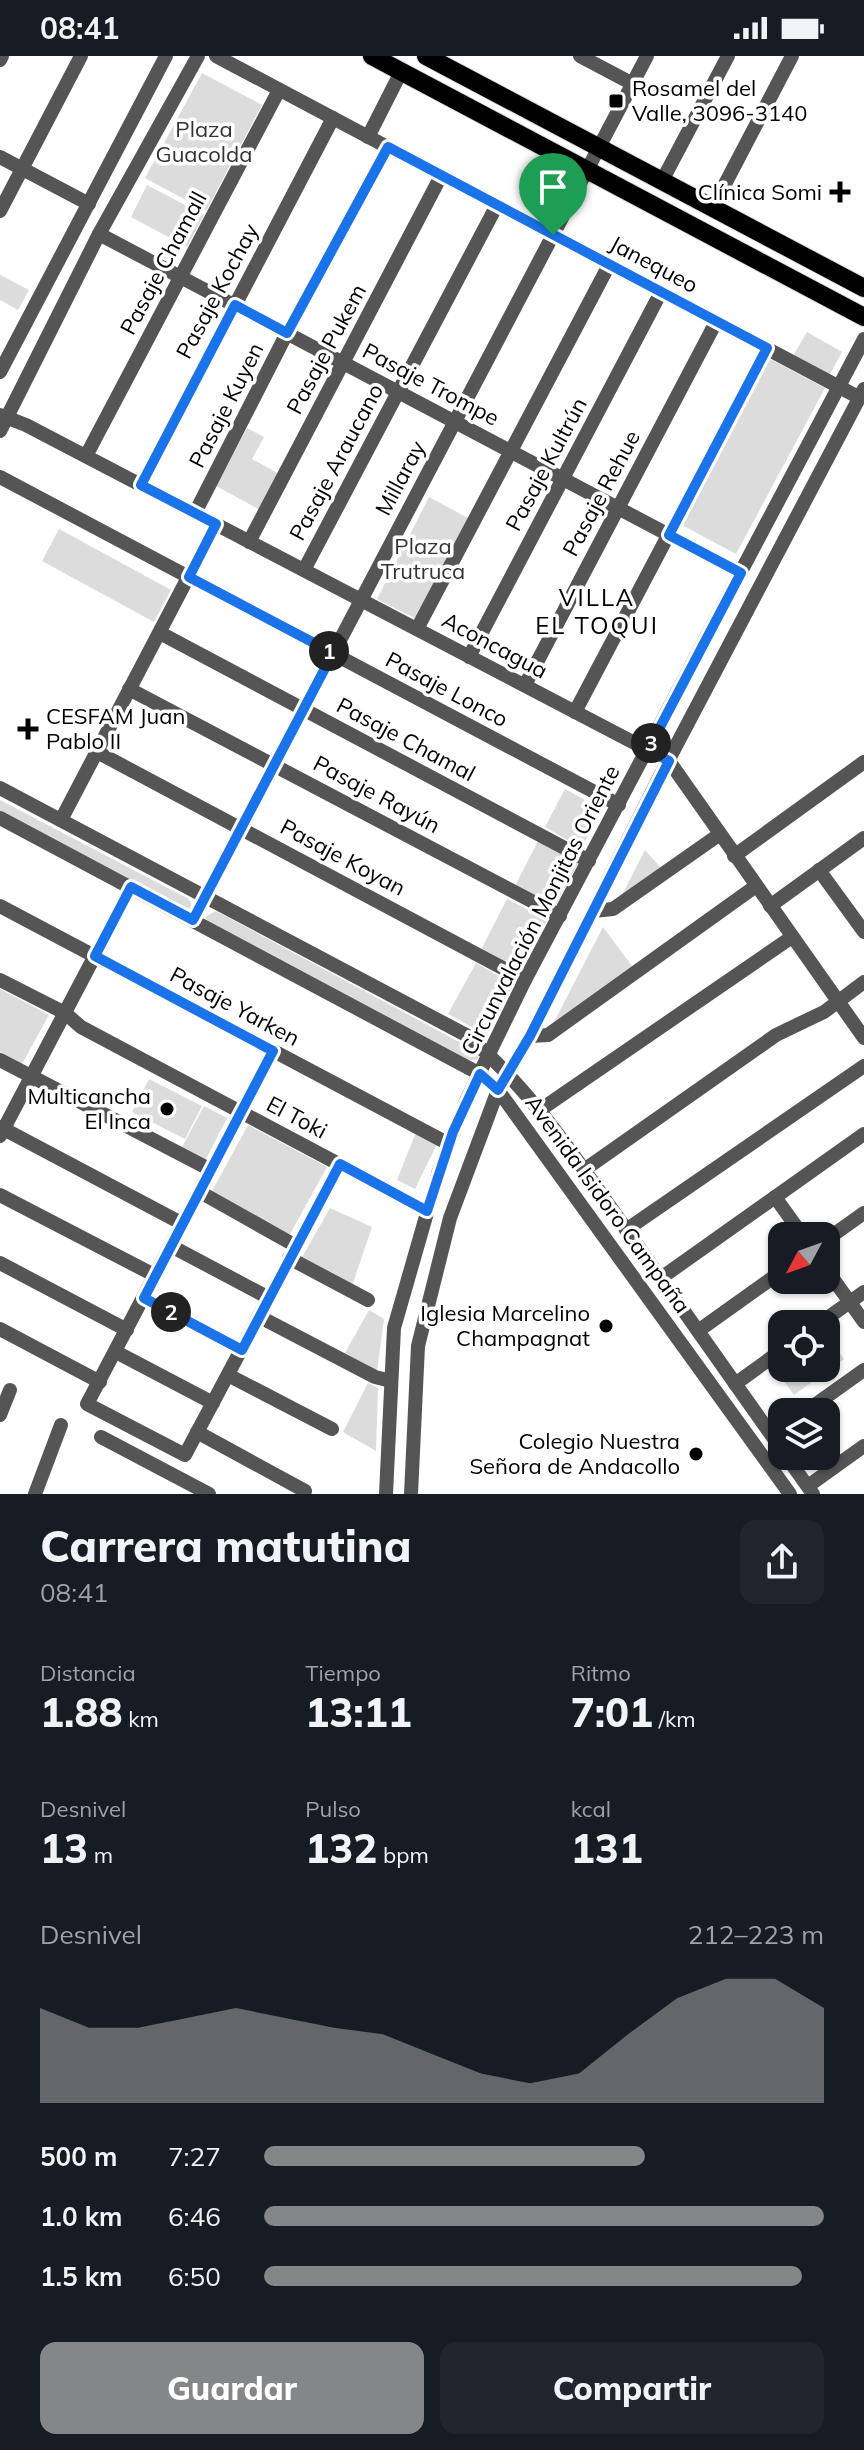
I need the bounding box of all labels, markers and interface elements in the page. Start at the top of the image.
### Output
text: 08:41 [40,9,119,47]
place label: Rosamel del Valle, 3096-3140 [632,74,808,127]
marker: Rosamel del Valle, 3096-3140 [607,92,625,110]
park label: Plaza Guacolda [156,115,252,168]
pin [519,153,587,235]
icon: arrive [531,165,575,209]
place label: Clínica Somi [698,178,822,206]
marker: Clínica Somi [829,181,851,203]
street label: Pasaje Chamall [114,187,212,339]
street label: Pasaje Kochay [170,218,264,363]
street label: Janequeo [605,229,703,299]
street label: Pasaje Pukem [280,279,372,419]
street label: Pasaje Trompe [358,336,504,432]
street label: Pasaje Kuyen [182,338,270,472]
street label: Pasaje Araucano [283,379,389,545]
street label: Pasaje Kultrún [499,393,593,535]
street label: Pasaje Rehue [556,425,646,561]
street label: Millaray [369,436,431,520]
park label: Plaza Trutruca [381,532,465,585]
district label: VILLA EL TOQUI [535,582,659,640]
street label: Aconcagua [437,606,553,684]
pin: 1 [309,631,349,671]
text: 1 [322,637,336,665]
street label: Pasaje Lonco [381,645,513,733]
street label: Pasaje Chamal [332,691,480,787]
place label: CESFAM Juan Pablo II [46,702,185,755]
marker: CESFAM Juan Pablo II [17,718,39,740]
pin: 3 [631,723,671,763]
text: 3 [644,729,658,757]
street label: Pasaje Rayún [309,749,445,839]
street label: Circunvalación Monjitas Oriente [454,760,626,1060]
street label: Pasaje Koyan [276,812,410,902]
street label: Pasaje Yarken [165,960,305,1052]
place label: Multicancha El Inca [27,1082,151,1135]
street label: El Toki [262,1089,332,1145]
street label: Avenida Isidoro Campaña [519,1089,697,1319]
marker: Multicancha El Inca [158,1100,176,1118]
north arrow [768,1222,840,1294]
map controls [768,1222,840,1470]
pin: 2 [151,1292,191,1332]
text: 2 [164,1298,178,1326]
place label: Iglesia Marcelino Champagnat [420,1299,590,1352]
button: locate [768,1310,840,1382]
marker: Iglesia Marcelino Champagnat [597,1317,615,1335]
button: layers [768,1398,840,1470]
place label: Colegio Nuestra Señora de Andacollo [469,1427,680,1480]
marker: Colegio Nuestra Señora de Andacollo [687,1445,705,1463]
text: Carrera matutina [40,1518,411,1573]
button: share [740,1520,824,1604]
text: 08:41 [40,1576,108,1609]
text: Distancia [40,1659,136,1687]
text: Tiempo [305,1659,381,1687]
text: Ritmo [571,1659,631,1687]
text: 1.88 [40,1687,122,1737]
text: 13:11 [305,1687,412,1737]
text: 7:01 [571,1687,653,1737]
text: km [122,1705,159,1733]
text: /km [653,1705,696,1733]
text: Desnivel [40,1795,126,1823]
text: Pulso [305,1795,361,1823]
text: kcal [571,1795,611,1823]
text: 13 [40,1823,88,1873]
text: 132 [305,1823,377,1873]
text: 131 [571,1823,643,1873]
text: m [88,1841,113,1869]
text: bpm [377,1841,429,1869]
text: Desnivel [40,1918,142,1951]
text: 212–223 m [688,1918,824,1951]
text: 500 m [40,2140,117,2173]
text: 7:27 [168,2140,221,2173]
text: 1.0 km [40,2200,123,2233]
text: 6:46 [168,2200,221,2233]
text: 1.5 km [40,2260,123,2293]
text: 6:50 [168,2260,221,2293]
button: Guardar [40,2342,424,2434]
button: Compartir [440,2342,824,2434]

